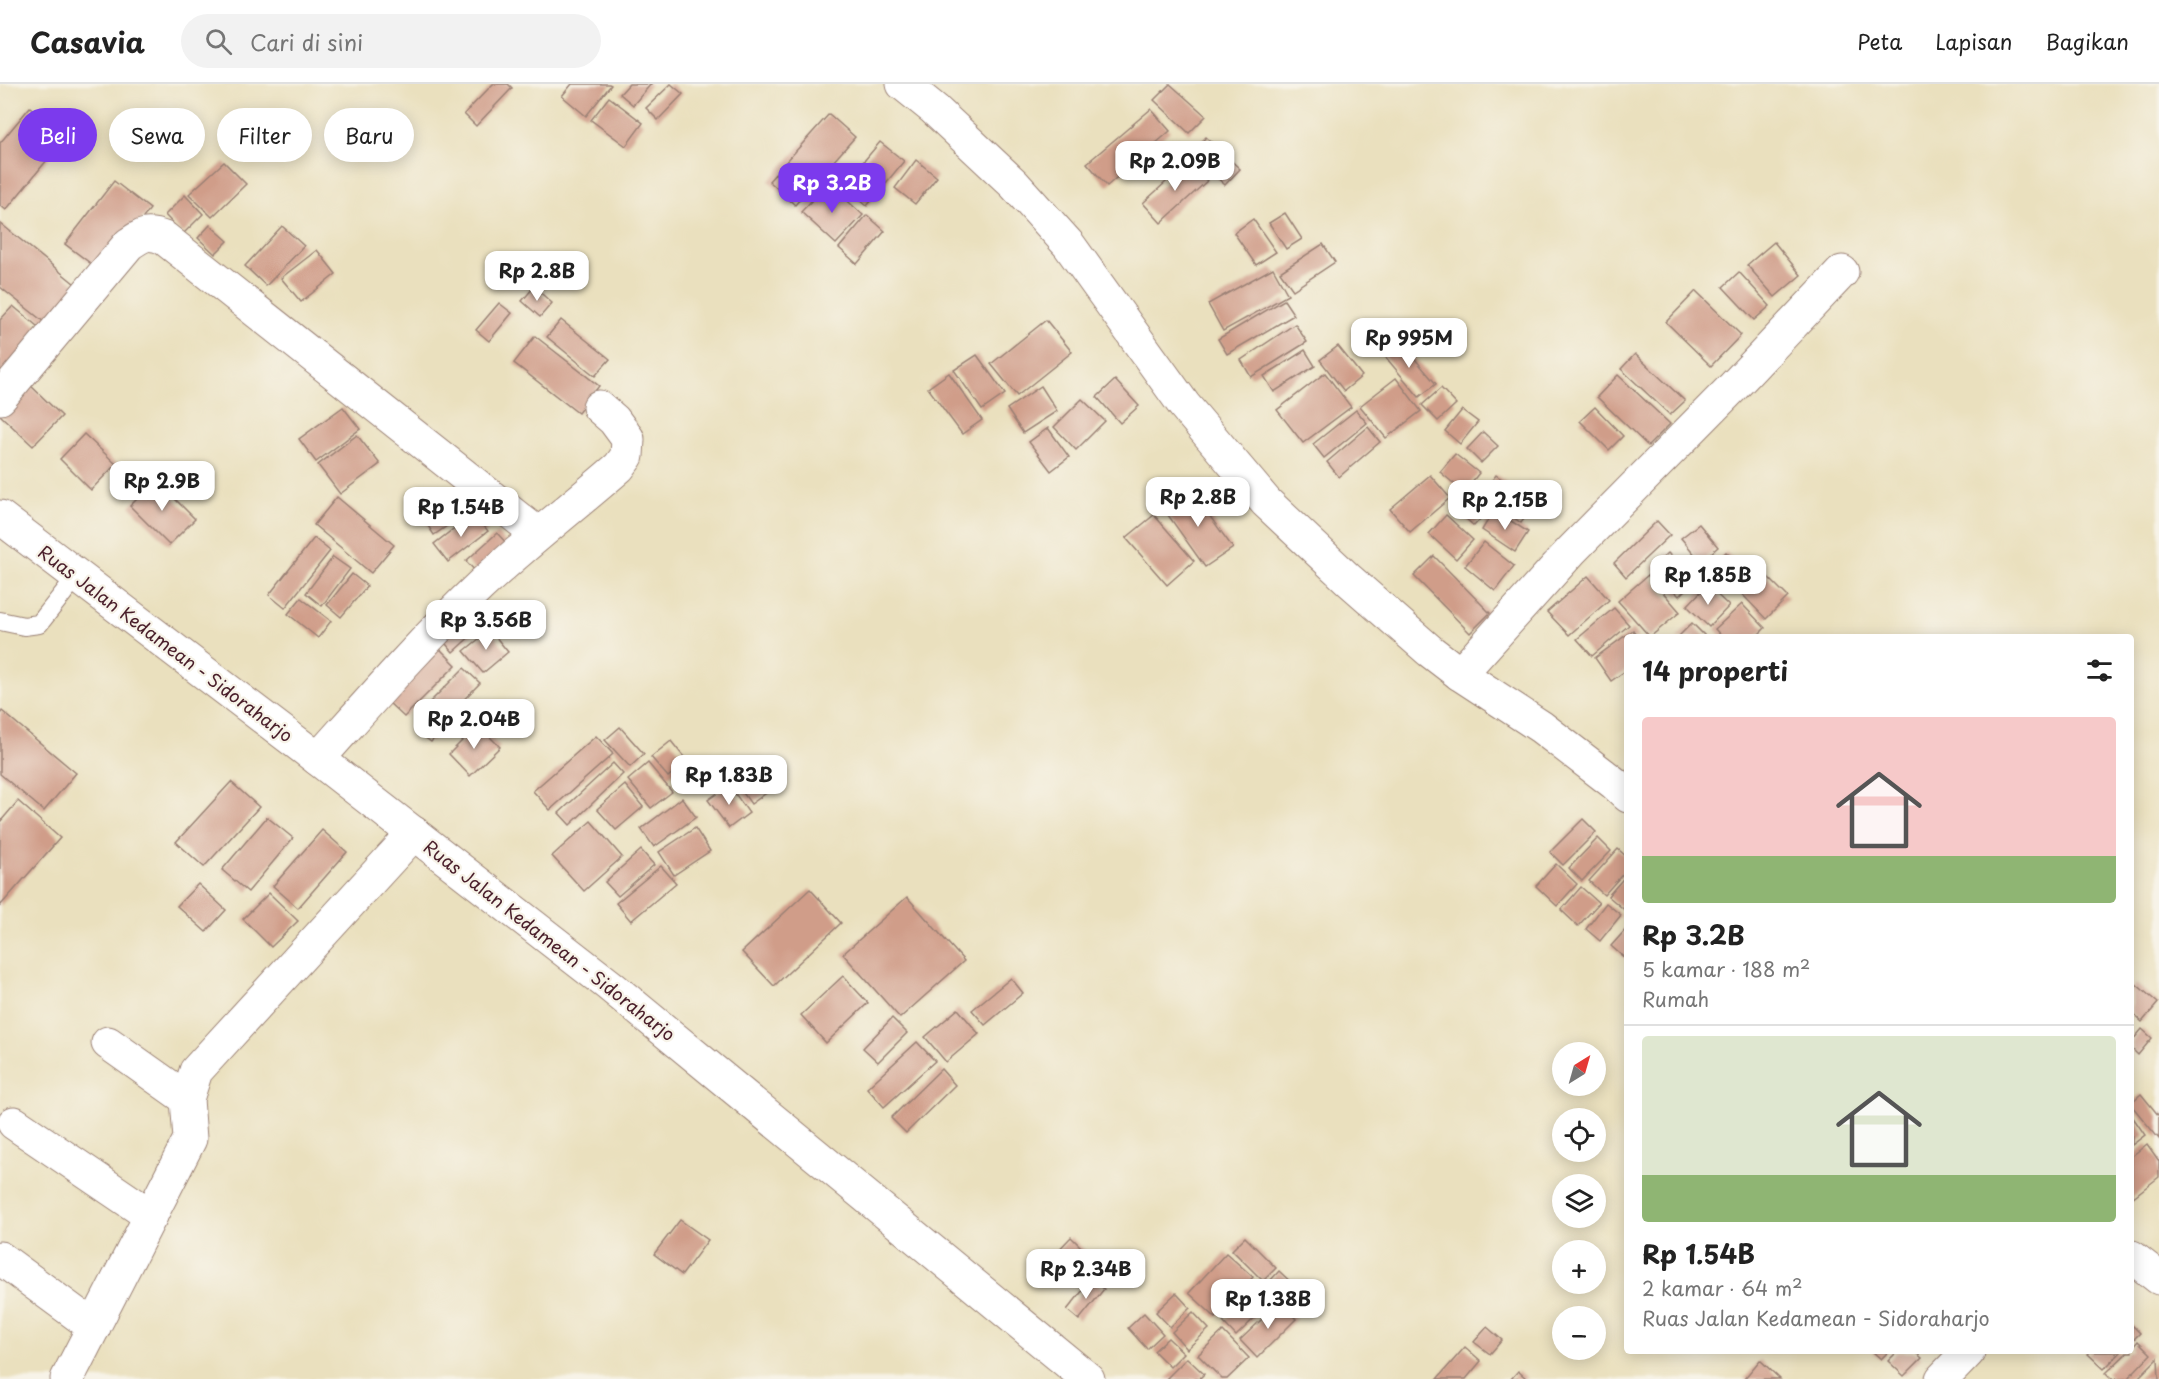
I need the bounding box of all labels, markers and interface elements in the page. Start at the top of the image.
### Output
search box [181,14,601,68]
text: Casavia [30,20,145,63]
icon: search [202,25,235,58]
text: Cari di sini [250,25,363,58]
text: Peta [1857,25,1902,57]
text: Lapisan [1935,25,2013,57]
text: Bagikan [2046,25,2129,57]
chip: Beli [18,108,97,162]
chip: Sewa [109,108,205,162]
chip: Filter [217,108,312,162]
chip: Baru [324,108,414,162]
pin: Rp 2.09B [1113,141,1237,192]
text: Rp 2.09B [1129,145,1221,175]
pin: Rp 3.2B [777,163,887,214]
text: Rp 3.2B [792,167,872,197]
pin: Rp 2.8B [482,251,592,302]
text: Rp 2.8B [499,255,575,285]
pin: Rp 995M [1354,318,1464,369]
text: Rp 995M [1365,322,1453,352]
pin: Rp 2.9B [107,461,217,512]
text: Rp 2.9B [124,465,200,495]
pin: Rp 2.8B [1143,477,1253,528]
pin: Rp 2.15B [1443,480,1567,531]
text: Rp 2.8B [1160,481,1236,511]
text: Rp 2.15B [1462,484,1548,514]
pin: Rp 1.54B [399,487,523,538]
text: Rp 1.54B [418,491,504,521]
street label: Ruas Jalan Kedamean - Sidoraharjo [33,538,299,748]
pin: Rp 1.85B [1646,555,1770,606]
text: Rp 1.85B [1664,559,1752,589]
pin: Rp 3.56B [424,600,548,651]
text: Rp 3.56B [440,604,532,634]
text: 14 properti [1642,651,1788,690]
icon: filters [2083,654,2116,687]
pin: Rp 2.04B [412,699,536,750]
text: Rp 2.04B [427,703,521,733]
pin: Rp 1.83B [667,755,791,806]
icon: home [1825,756,1933,864]
text: Rp 1.83B [685,759,773,789]
street label: Ruas Jalan Kedamean - Sidoraharjo [418,833,682,1047]
text: Rp 3.2B [1642,915,1745,954]
text: 5 kamar · 188 m² [1642,954,1810,984]
text: Rumah [1642,984,1709,1014]
north arrow [1552,1042,1606,1096]
map controls [1552,1042,1606,1360]
icon: home [1825,1075,1933,1183]
button: locate [1552,1108,1606,1162]
button: layers [1552,1174,1606,1228]
text: Rp 1.54B [1642,1234,1755,1273]
button: + [1552,1240,1606,1294]
pin: Rp 2.34B [1024,1249,1148,1300]
text: Rp 2.34B [1040,1253,1132,1283]
text: 2 kamar · 64 m² [1642,1273,1803,1303]
pin: Rp 1.38B [1206,1279,1330,1330]
text: Rp 1.38B [1225,1283,1311,1313]
text: Ruas Jalan Kedamean - Sidoraharjo [1642,1303,1990,1333]
button: − [1552,1306,1606,1360]

